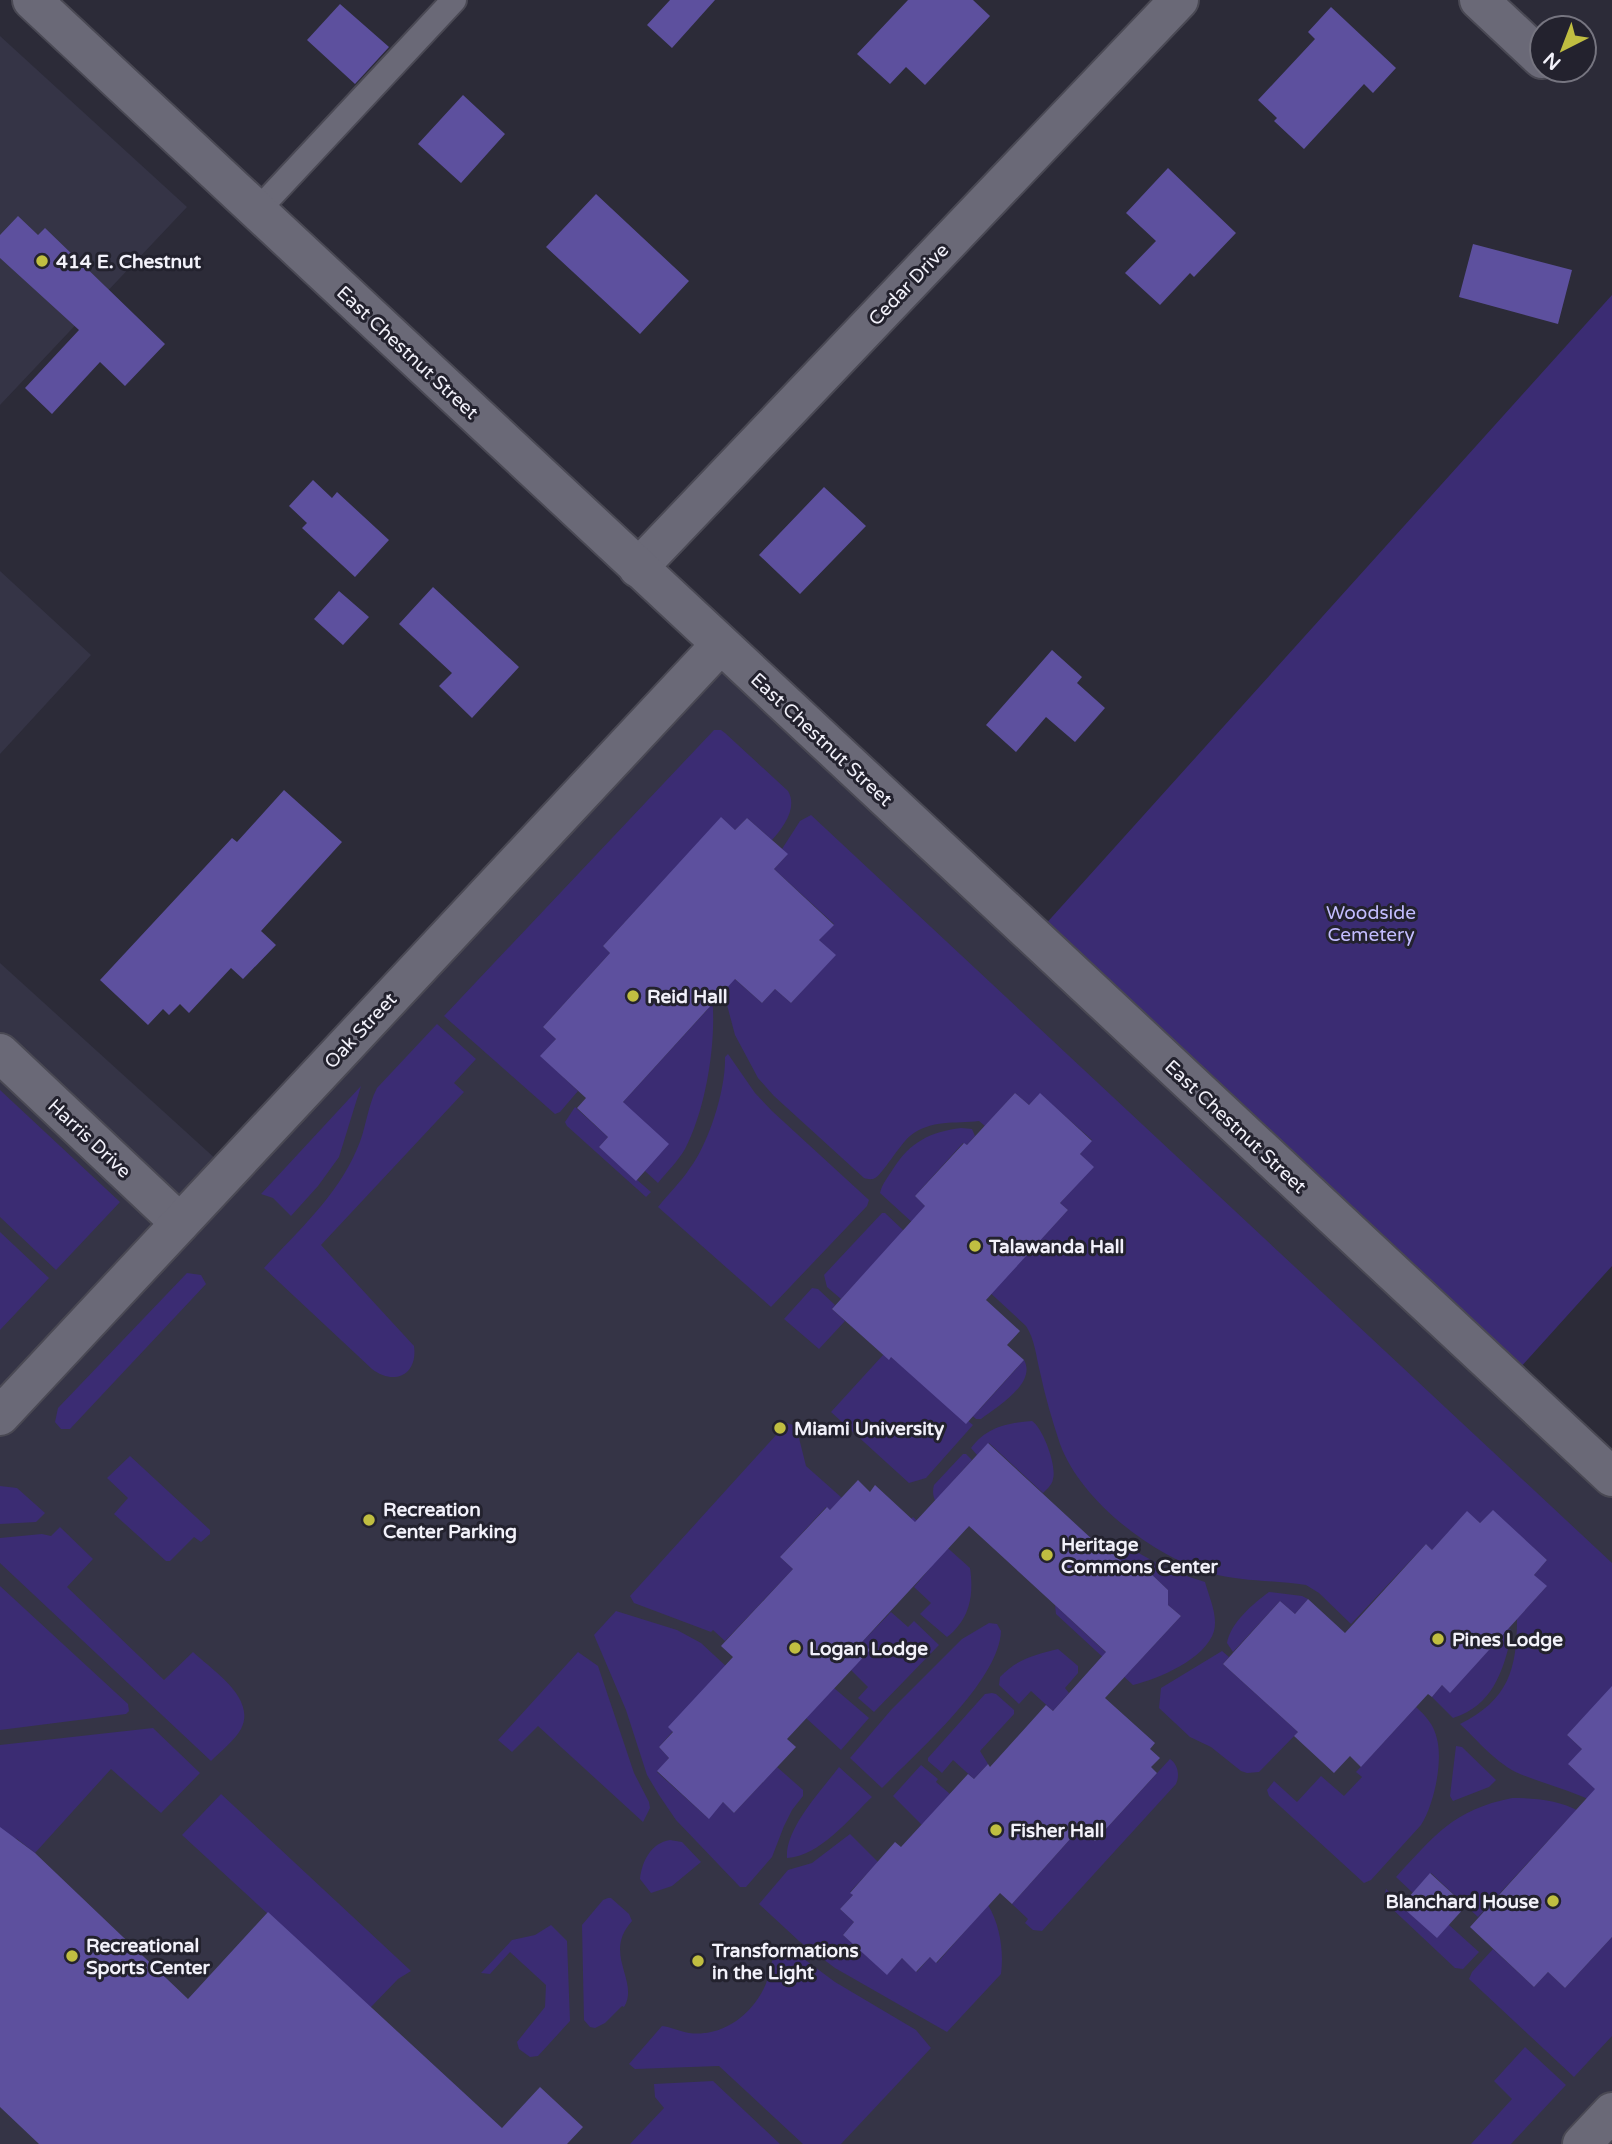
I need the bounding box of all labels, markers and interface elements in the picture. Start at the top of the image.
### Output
north arrow [1528,14,1598,84]
text: N [1539,48,1565,74]
street label: Cedar Drive [864,239,953,330]
place label: 414 E. Chestnut [56,251,202,273]
marker: 414 E. Chestnut [34,253,50,269]
street label: East Chestnut Street [332,281,483,424]
street label: East Chestnut Street [746,668,897,811]
park label: Woodside Cemetery [1326,902,1416,946]
place label: Reid Hall [647,986,727,1008]
street label: Oak Street [320,988,401,1073]
marker: Reid Hall [625,988,641,1004]
street label: East Chestnut Street [1160,1055,1311,1198]
street label: Harris Drive [43,1095,135,1183]
place label: Talawanda Hall [988,1236,1124,1258]
marker: Talawanda Hall [967,1238,983,1254]
place label: Miami University [794,1418,945,1441]
marker: Miami University [772,1420,788,1436]
place label: Recreation Center Parking [383,1499,517,1544]
marker: Recreation Center Parking [361,1512,377,1528]
place label: Heritage Commons Center [1061,1534,1218,1578]
marker: Heritage Commons Center [1039,1547,1055,1563]
place label: Pines Lodge [1452,1629,1563,1652]
marker: Pines Lodge [1430,1631,1446,1647]
place label: Logan Lodge [809,1638,928,1661]
marker: Logan Lodge [787,1640,803,1656]
place label: Fisher Hall [1010,1820,1104,1842]
marker: Fisher Hall [988,1822,1004,1838]
place label: Blanchard House [1386,1891,1539,1913]
marker: Blanchard House [1545,1893,1561,1909]
place label: Recreational Sports Center [86,1935,211,1980]
place label: Transformations in the Light [711,1940,859,1985]
marker: Recreational Sports Center [64,1948,80,1964]
marker: Transformations in the Light [690,1953,706,1969]

